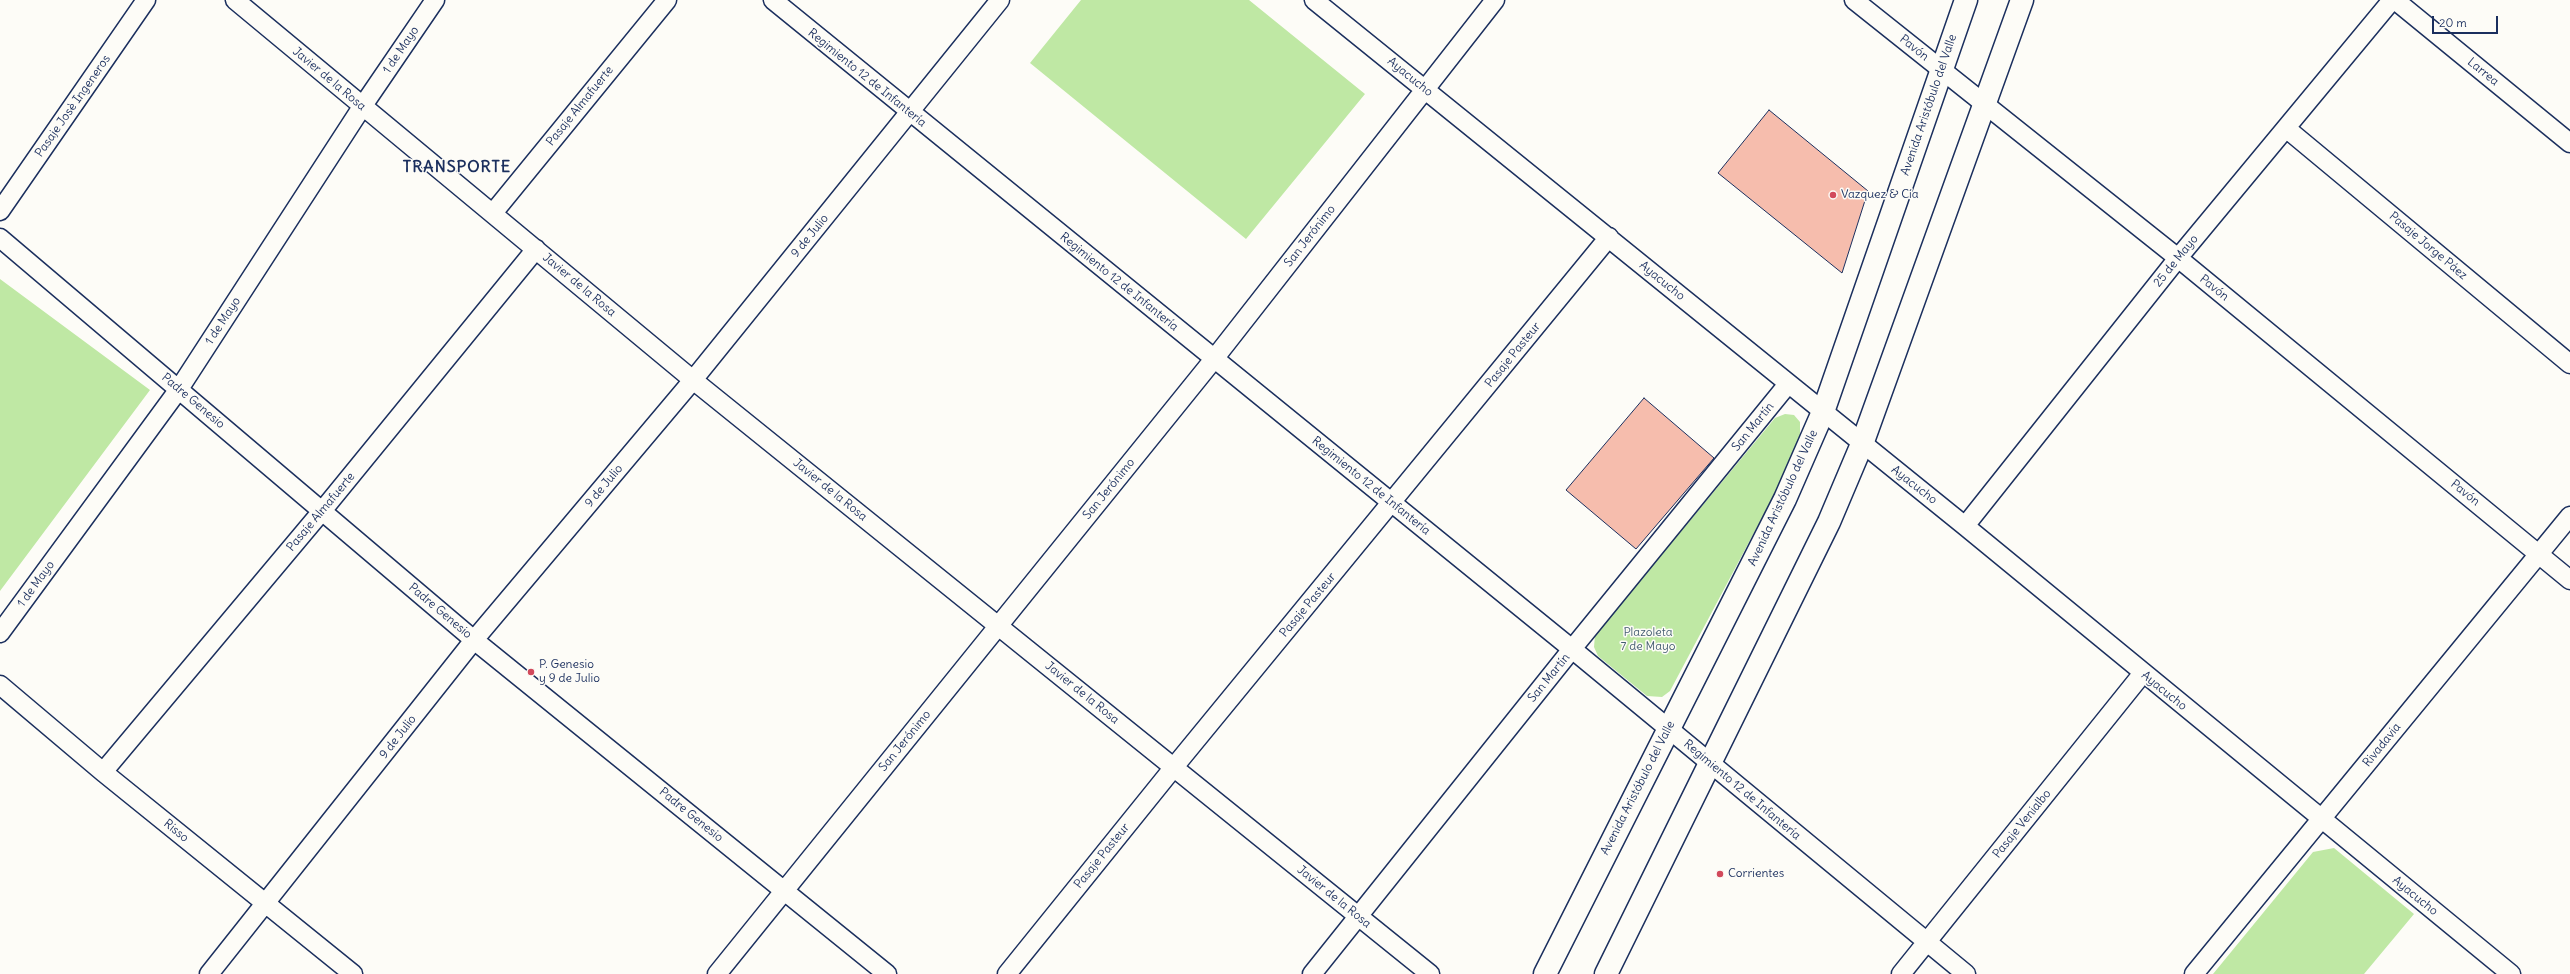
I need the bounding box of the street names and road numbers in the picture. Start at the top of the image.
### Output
street label: 1 de Mayo [380,24,422,76]
street label: Regimiento 12 de Infantería [805,26,929,130]
street label: Pavón [1897,32,1931,64]
street label: Avenida Aristóbulo del Valle [1898,32,1960,178]
street label: Javier de la Rosa [290,44,368,114]
street label: Pasaje Josè Ingeneros [32,52,114,160]
street label: Ayacucho [1384,54,1436,100]
street label: Larrea [2464,55,2502,89]
street label: Pasaje Almafuerte [543,63,617,149]
street label: San Jerónimo [1281,202,1339,270]
street label: Pasaje Jorge Páez [2386,209,2470,283]
street label: 9 de Julio [788,212,832,260]
street label: Regimiento 12 de Infantería [1057,230,1181,334]
street label: 25 de Mayo [2151,232,2201,290]
street label: Javier de la Rosa [540,250,618,320]
street label: Ayacucho [1636,258,1688,304]
street label: Pavón [2197,272,2231,304]
street label: 1 de Mayo [202,294,244,348]
street label: Pasaje Pasteur [1482,320,1544,390]
street label: Padre Genesio [158,370,228,432]
street label: San Martín [1729,400,1777,454]
street label: Avenida Aristóbulo del Valle [1745,428,1821,568]
street label: Regimiento 12 de Infantería [1309,434,1433,538]
street label: Javier de la Rosa [790,456,870,524]
street label: San Jerónimo [1080,456,1138,522]
street label: 9 de Julio [582,462,626,510]
street label: Ayacucho [1888,463,1940,507]
street label: Pasaje Almafuerte [284,470,358,554]
street label: Pavón [2448,477,2482,509]
street label: 1 de Mayo [14,558,58,610]
street label: Pasaje Pasteur [1277,570,1339,640]
street label: Padre Genesio [405,580,475,642]
street label: San Martín [1525,651,1573,705]
street label: Javier de la Rosa [1042,659,1122,727]
street label: Ayacucho [2138,668,2190,714]
street label: San Jerónimo [876,708,934,774]
street label: 9 de Julio [377,712,419,762]
street label: Avenida Aristóbulo del Valle [1598,719,1678,857]
street label: Rivadavia [2360,720,2404,770]
street label: Regimiento 12 de Infantería [1681,737,1803,843]
street label: Padre Genesio [656,785,726,845]
street label: Pasaje Venialbo [1990,787,2054,861]
street label: Risso [161,817,191,845]
street label: Pasaje Pasteur [1071,821,1133,891]
street label: Javier de la Rosa [1294,863,1374,931]
street label: Ayacucho [2389,873,2441,919]

